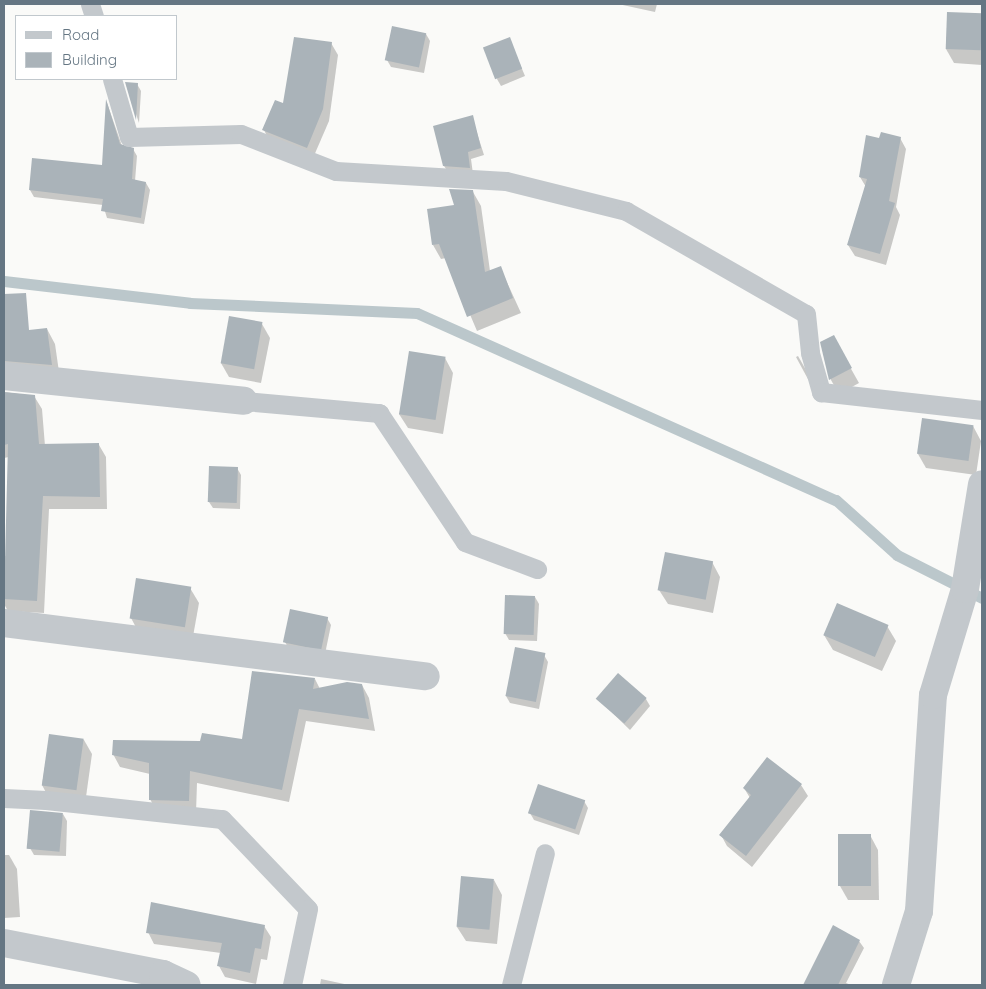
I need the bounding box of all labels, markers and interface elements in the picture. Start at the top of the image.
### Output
legend [15,15,178,80]
text: Road [62,25,99,44]
text: Building [62,50,117,69]

